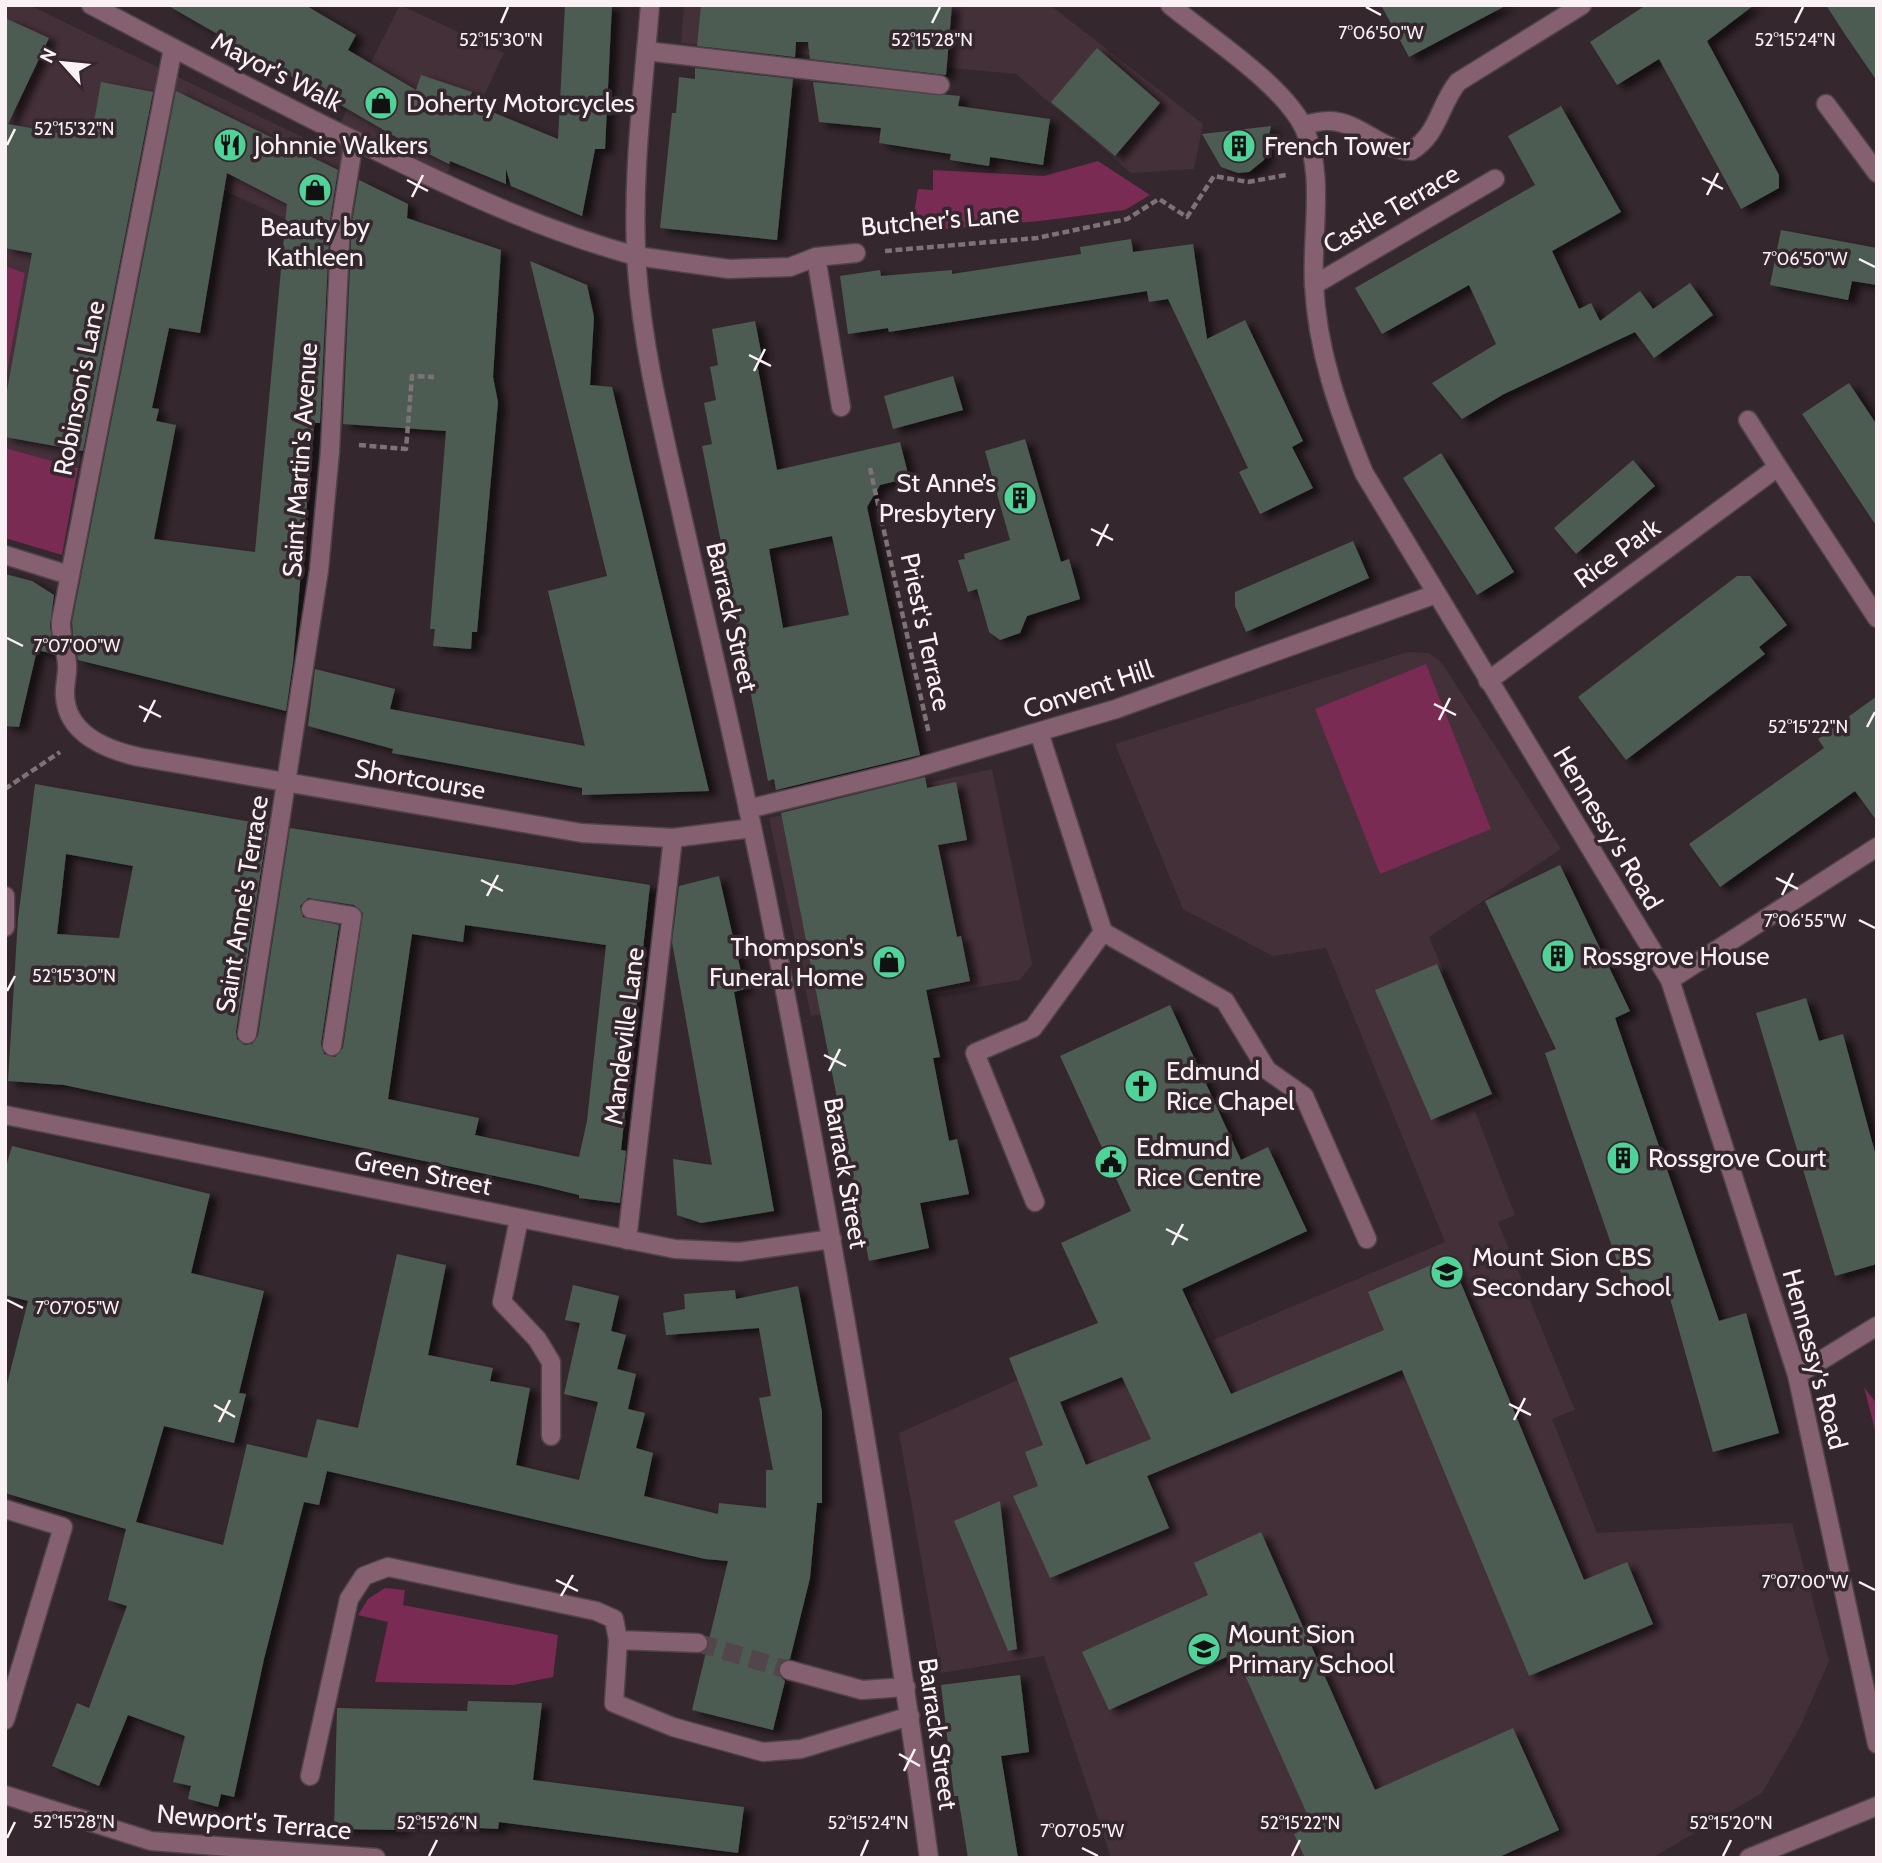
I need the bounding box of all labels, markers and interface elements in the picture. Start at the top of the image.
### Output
text: 7°06'50"W [1338,22,1424,44]
street label: Mayor's Walk [206,25,348,119]
north arrow [28,28,98,98]
text: 52°15'30"N [459,29,543,51]
text: 52°15'28"N [891,29,973,51]
text: 52°15'24"N [1754,29,1836,51]
text: N [35,44,62,67]
shop icon: Doherty Motorcycles [362,84,400,122]
place label: Doherty Motorcycles [406,87,635,119]
text: 52°15'32"N [34,118,114,140]
restaurant icon: Johnnie Walkers [211,126,249,164]
building icon: French Tower [1220,127,1258,165]
place label: Johnnie Walkers [253,129,428,161]
place label: French Tower [1264,130,1411,162]
street label: Castle Terrace [1317,157,1465,261]
shop icon: Beauty by Kathleen [296,171,334,209]
street label: Butcher's Lane [859,197,1021,243]
place label: Beauty by Kathleen [260,211,370,273]
text: 7°06'50"W [1762,248,1848,270]
street label: Robinson's Lane [46,298,112,478]
street label: Saint Martin's Avenue [276,342,324,578]
place label: St Anne’s Presbytery [879,467,996,529]
building icon: St Anne’s Presbytery [1001,479,1039,517]
street label: Rice Park [1568,511,1667,595]
street label: Barrack Street [699,539,765,695]
street label: Priest's Terrace [894,550,958,714]
text: 7°07'00"W [34,635,120,657]
street label: Convent Hill [1019,653,1157,725]
text: 52°15'22"N [1768,716,1848,738]
street label: Hennessy's Road [1547,740,1669,916]
street label: Shortcourse [352,752,488,806]
street label: Saint Anne's Terrace [209,793,275,1015]
text: 7°06'55"W [1764,910,1846,932]
place label: Thompson's Funeral Home [709,931,864,993]
building icon: Rossgrove House [1539,937,1577,975]
place label: Rossgrove House [1582,940,1770,972]
shop icon: Thompson's Funeral Home [870,943,908,981]
street label: Mandeville Lane [597,945,651,1127]
text: 52°15'30"N [32,965,116,987]
place label: Edmund Rice Chapel [1166,1055,1294,1117]
church icon: Edmund Rice Chapel [1122,1067,1160,1105]
street label: Barrack Street [817,1095,875,1251]
place label: Edmund Rice Centre [1136,1131,1261,1193]
building icon: Rossgrove Court [1604,1139,1642,1177]
place label: Rossgrove Court [1648,1142,1826,1174]
public building icon: Edmund Rice Centre [1092,1143,1130,1181]
street label: Green Street [352,1144,495,1202]
place label: Mount Sion CBS Secondary School [1472,1241,1671,1303]
school or university icon: Mount Sion CBS Secondary School [1428,1253,1466,1291]
street label: Hennessy's Road [1776,1265,1854,1453]
text: 7°07'05"W [35,1297,119,1319]
text: 7°07'00"W [1762,1571,1848,1593]
place label: Mount Sion Primary School [1228,1618,1395,1680]
school or university icon: Mount Sion Primary School [1185,1630,1223,1668]
street label: Barrack Street [912,1656,965,1812]
street label: Newport's Terrace [155,1798,353,1846]
text: 52°15'28"N [33,1811,115,1833]
text: 52°15'26"N [396,1812,478,1834]
text: 52°15'24"N [827,1812,909,1834]
text: 52°15'22"N [1260,1812,1340,1834]
text: 52°15'20"N [1689,1812,1773,1834]
text: 7°07'05"W [1040,1820,1124,1842]

